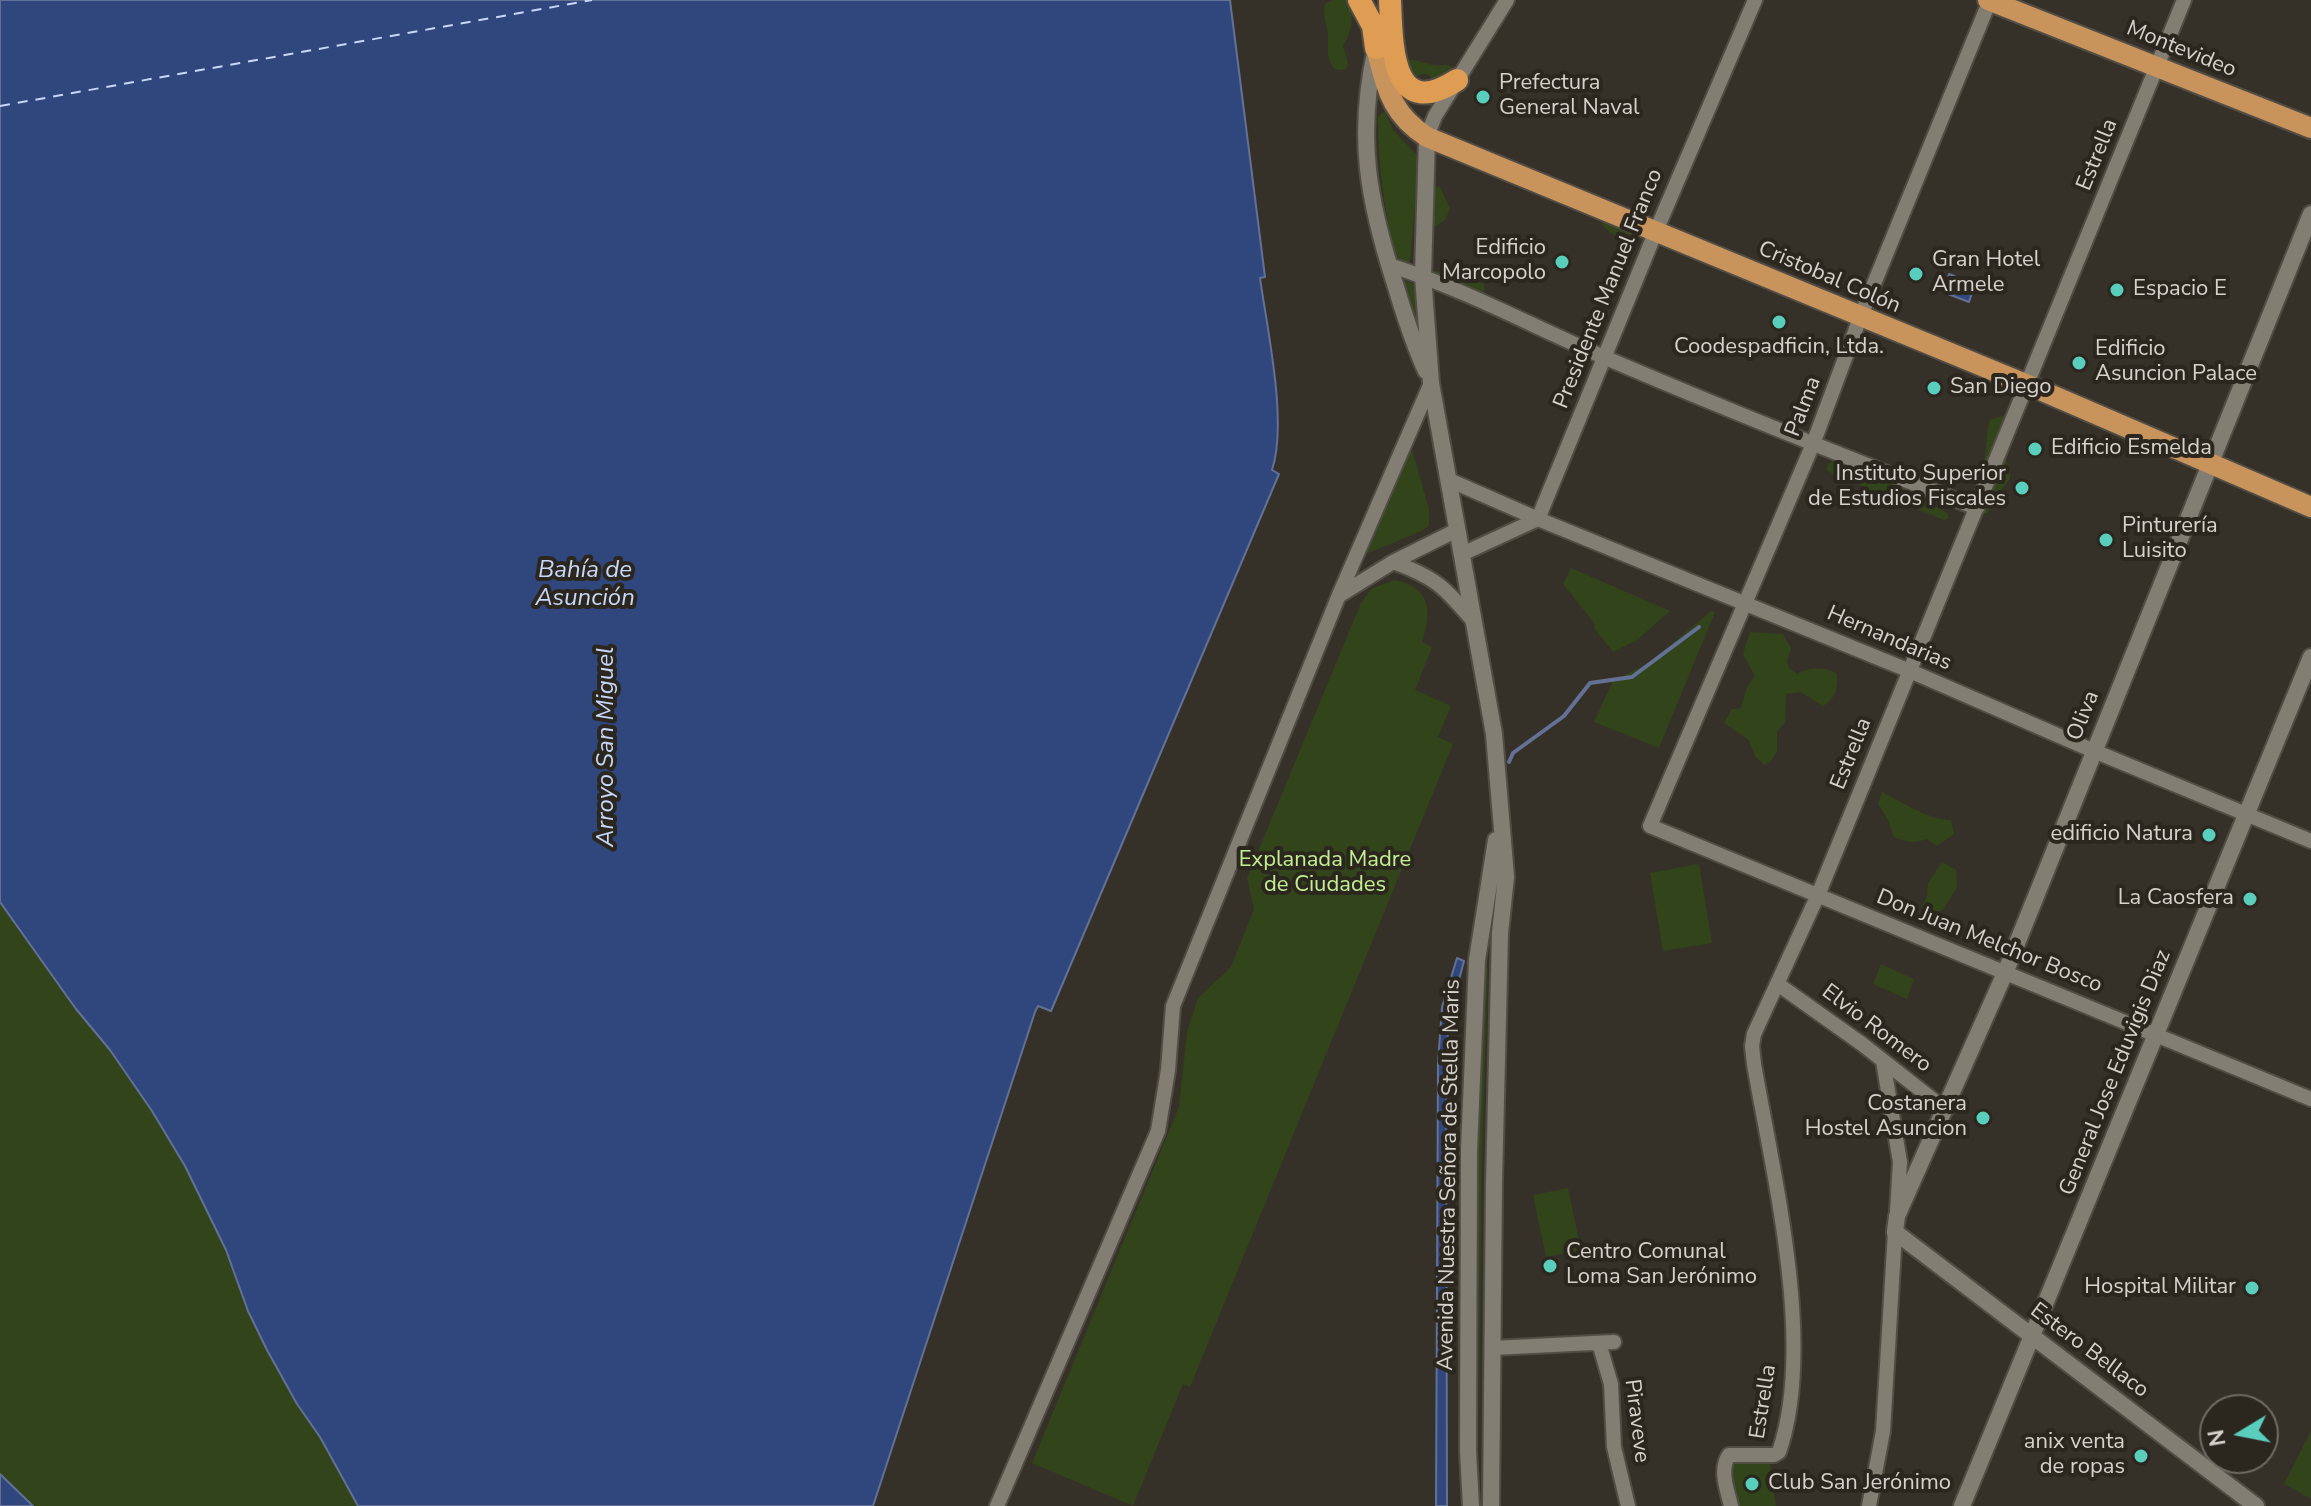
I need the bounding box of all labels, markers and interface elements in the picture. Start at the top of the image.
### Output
street label: Montevideo [2122,16,2240,84]
place label: Prefectura General Naval [1499,71,1640,122]
marker: Prefectura General Naval [1474,88,1492,106]
street label: Estrella [2072,115,2124,195]
street label: Presidente Manuel Franco [1549,165,1669,413]
place label: Edificio Marcopolo [1442,236,1546,288]
street label: Cristobal Colón [1754,236,1904,320]
place label: Gran Hotel Armele [1932,248,2040,300]
marker: Edificio Marcopolo [1553,253,1571,271]
marker: Gran Hotel Armele [1907,265,1925,283]
place label: Espacio E [2133,277,2227,303]
marker: Espacio E [2108,281,2126,299]
marker: Coodespadficin, Ltda. [1770,313,1788,331]
place label: Coodespadficin, Ltda. [1674,335,1884,361]
place label: Edificio Asuncion Palace [2095,337,2257,388]
marker: Edificio Asuncion Palace [2070,354,2088,372]
street label: Palma [1781,373,1827,441]
place label: San Diego [1950,375,2052,401]
marker: San Diego [1925,379,1943,397]
place label: Edificio Esmelda [2051,436,2212,462]
marker: Edificio Esmelda [2026,440,2044,458]
place label: Instituto Superior de Estudios Fiscales [1808,462,2006,514]
marker: Instituto Superior de Estudios Fiscales [2013,479,2031,497]
place label: Pinturería Luisito [2122,514,2218,566]
marker: Pinturería Luisito [2097,531,2115,549]
water label: Bahía de Asunción [535,557,635,613]
street label: Hernandarias [1823,601,1955,677]
water label: Arroyo San Miguel [593,647,621,847]
street label: Oliva [2062,687,2106,745]
street label: Estrella [1826,714,1878,794]
place label: edificio Natura [2050,822,2193,848]
marker: edificio Natura [2200,826,2218,844]
park label: Explanada Madre de Ciudades [1239,848,1411,900]
street label: Don Juan Melchor Bosco [1872,885,2106,999]
place label: La Caosfera [2118,886,2234,912]
marker: La Caosfera [2241,890,2259,908]
street label: General Jose Eduvigis Diaz [2055,946,2177,1200]
street label: Avenida Nuestra Señora de Stella Maris [1433,979,1467,1371]
street label: Elvio Romero [1816,979,1936,1079]
place label: Costanera Hostel Asuncion [1805,1092,1967,1144]
marker: Costanera Hostel Asuncion [1974,1109,1992,1127]
place label: Centro Comunal Loma San Jerónimo [1566,1240,1757,1292]
marker: Centro Comunal Loma San Jerónimo [1541,1257,1559,1275]
place label: Hospital Militar [2084,1275,2236,1301]
marker: Hospital Militar [2243,1279,2261,1297]
street label: Estero Bellaco [2025,1298,2153,1404]
street label: Estrella [1745,1363,1783,1441]
street label: Piraveve [1618,1378,1654,1464]
north arrow [2199,1394,2279,1474]
text: N [2201,1427,2234,1449]
place label: anix venta de ropas [2024,1430,2125,1482]
marker: anix venta de ropas [2132,1447,2150,1465]
place label: Club San Jerónimo [1768,1471,1951,1497]
marker: Club San Jerónimo [1743,1475,1761,1493]

